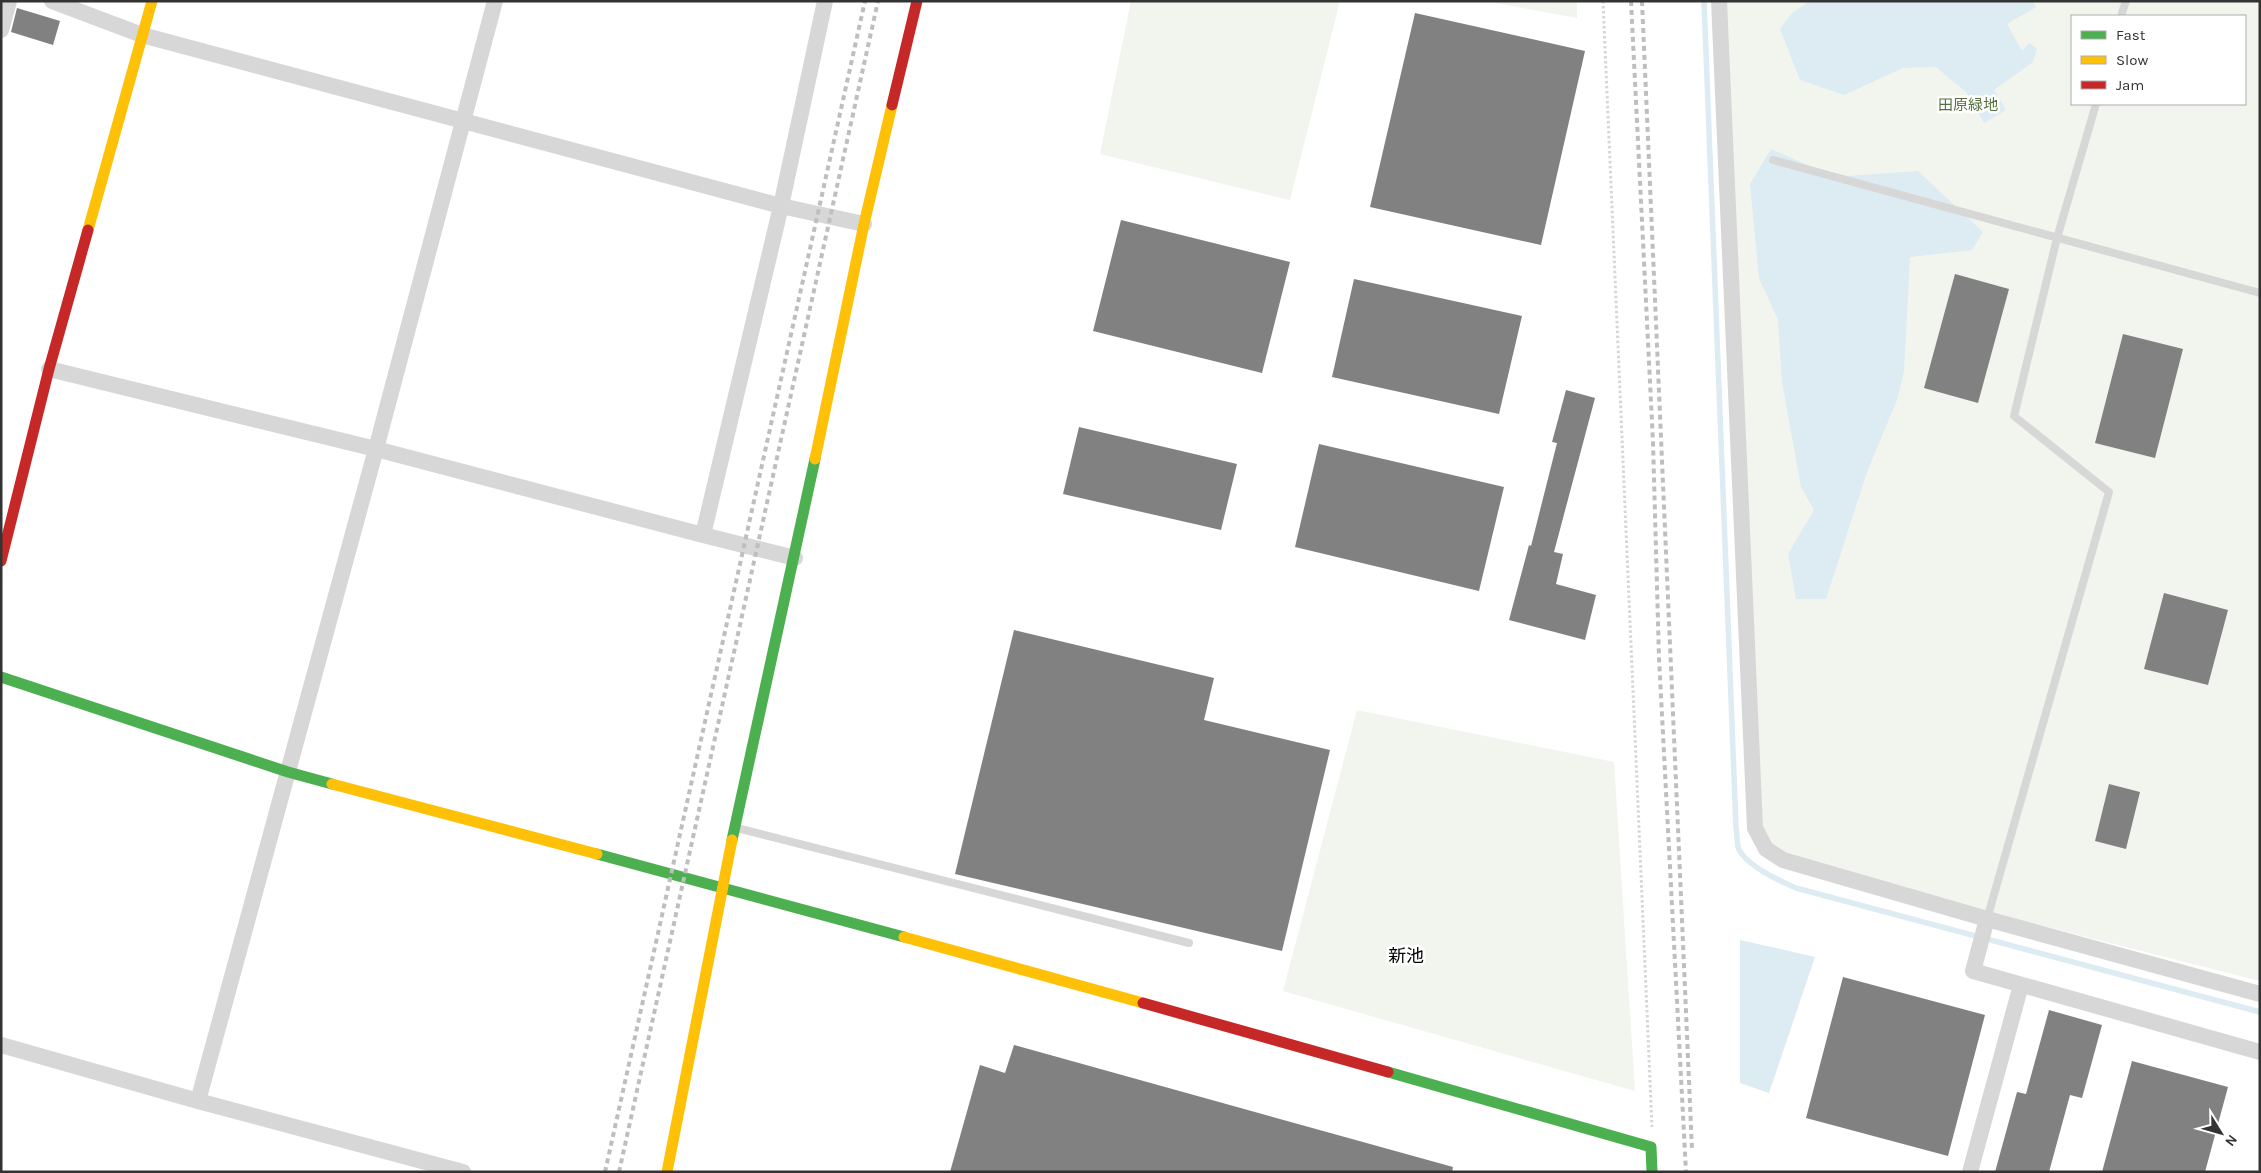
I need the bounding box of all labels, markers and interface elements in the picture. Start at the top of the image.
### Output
legend [2071,15,2246,105]
text: Fast [2116,26,2146,44]
text: Slow [2116,51,2148,69]
text: Jam [2116,76,2144,94]
park label: 田原緑地 [1938,96,1998,114]
district label: 新池 [1388,945,1424,967]
north arrow [2196,1108,2246,1158]
text: N [2221,1131,2241,1150]

